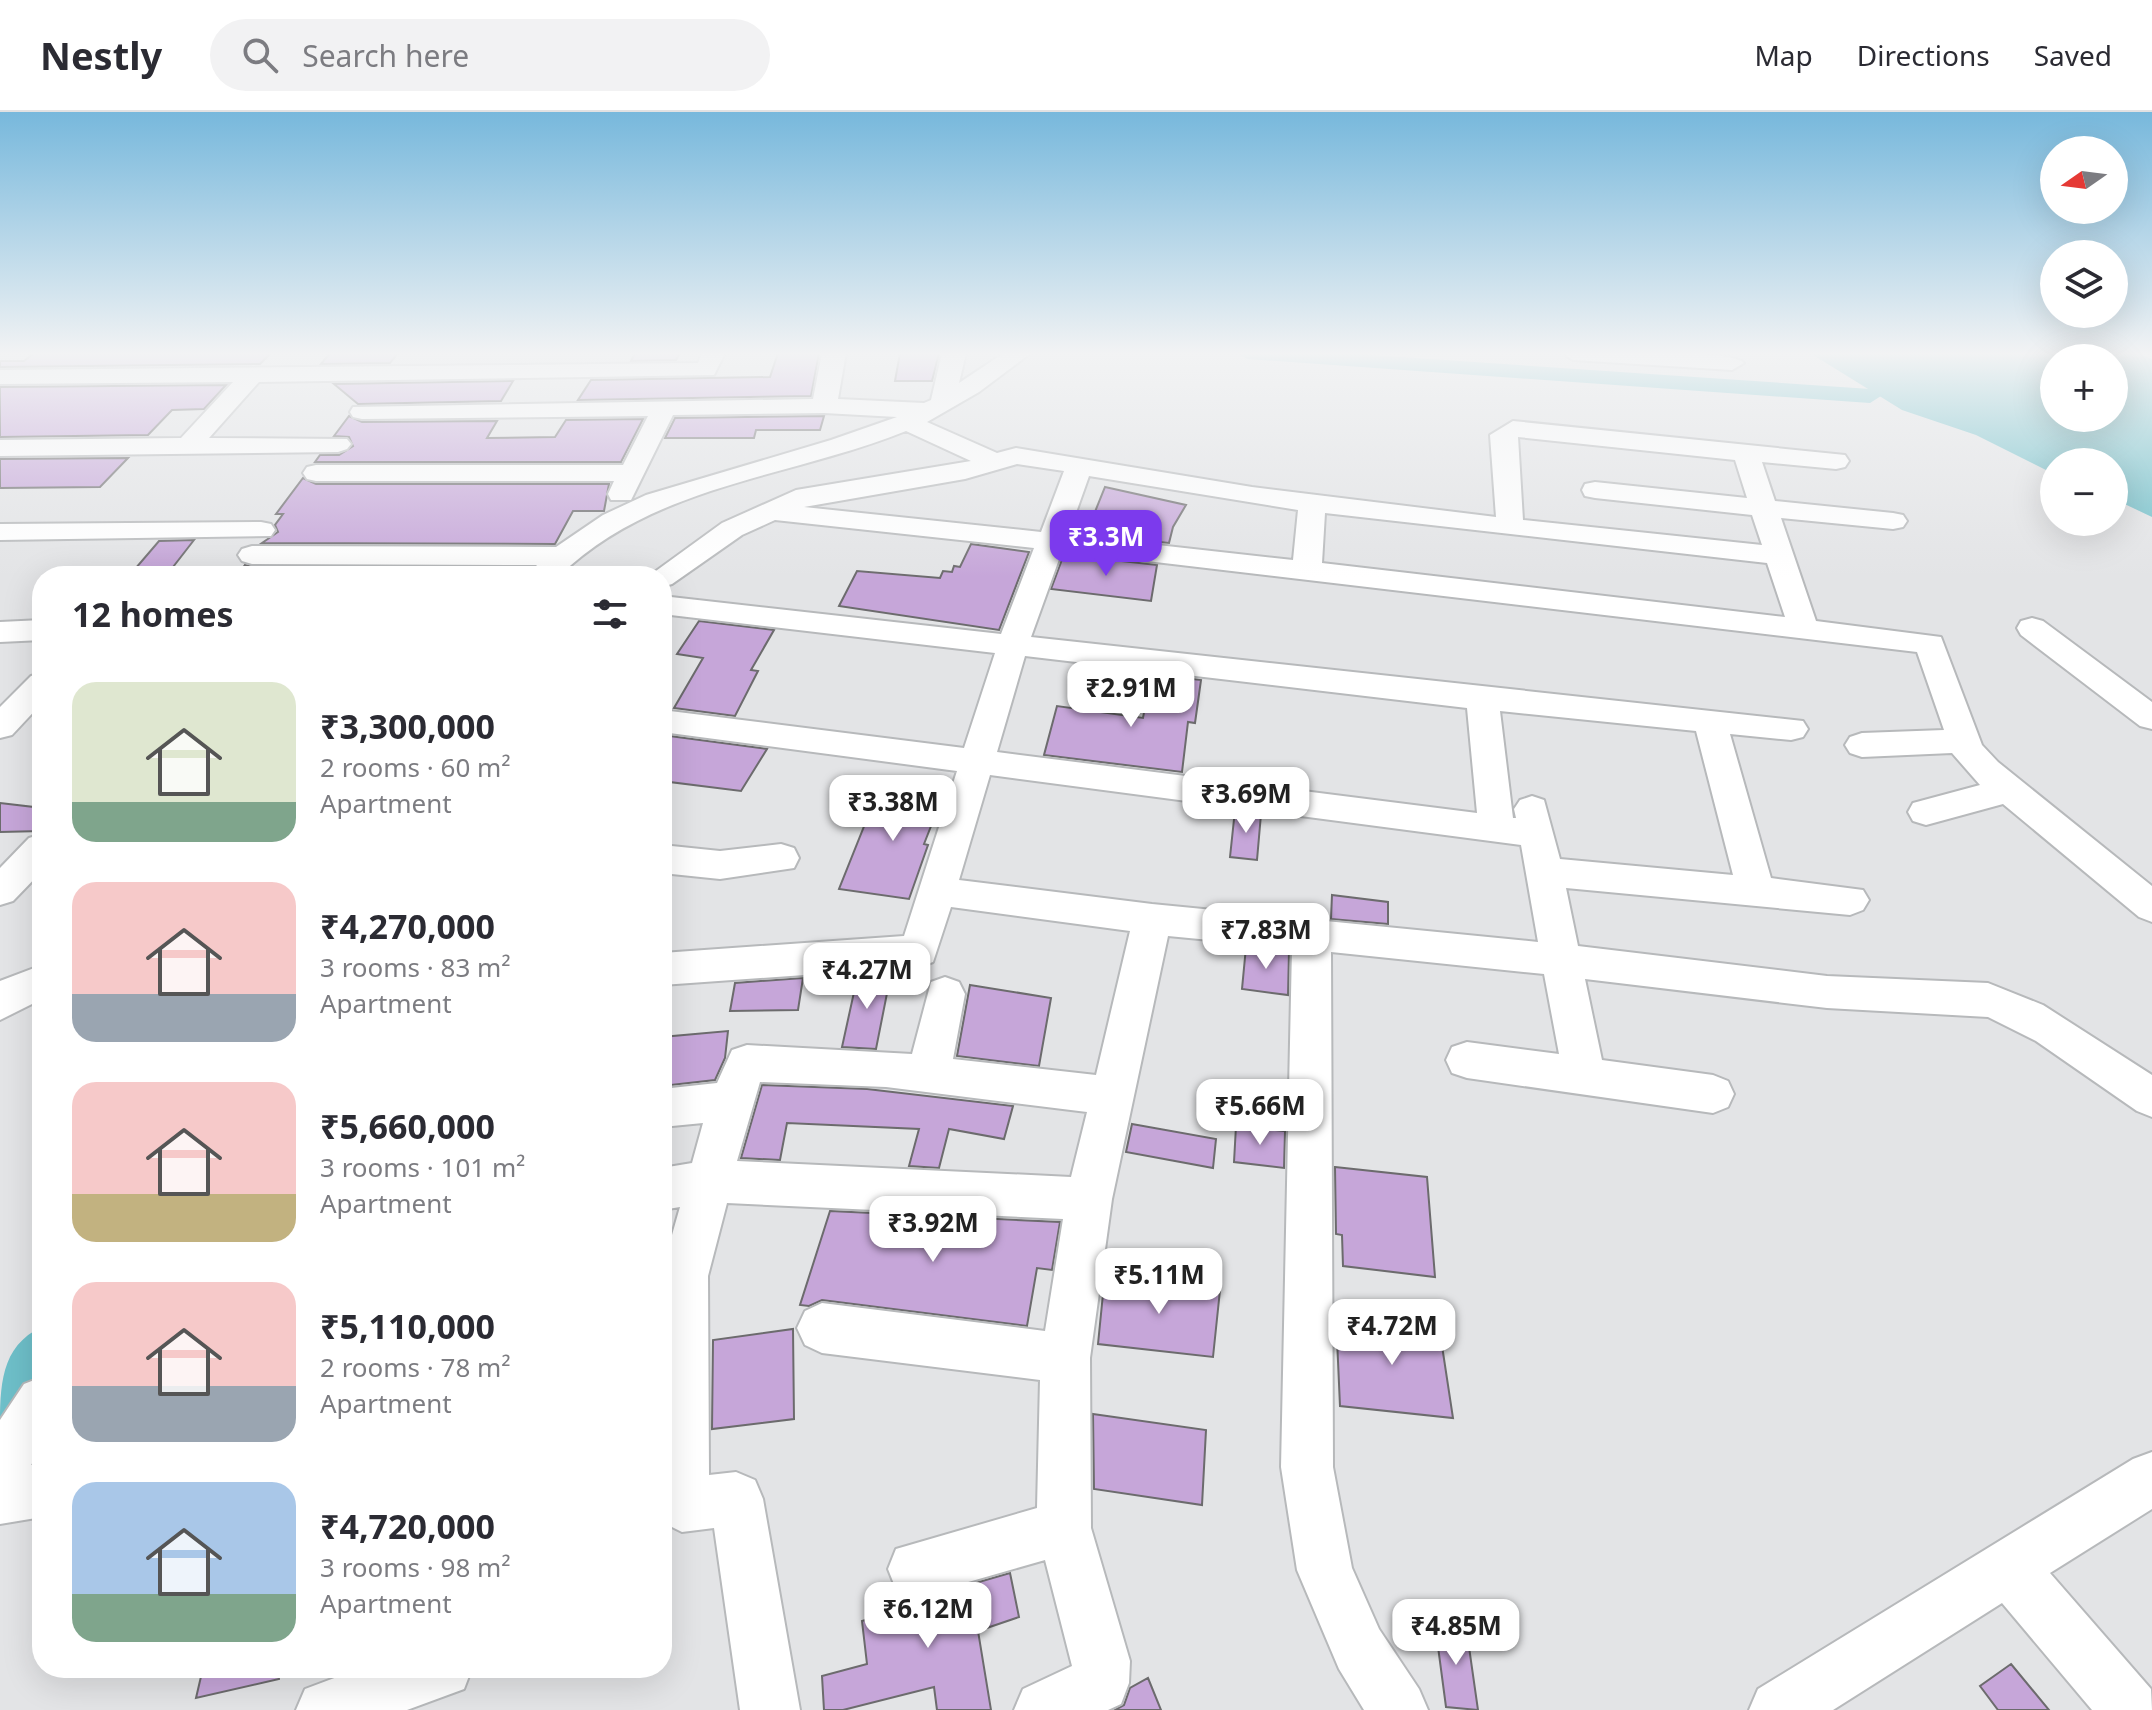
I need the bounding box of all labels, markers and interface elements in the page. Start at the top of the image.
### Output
search box [210,19,770,91]
text: Nestly [40,29,162,81]
icon: search [238,33,282,77]
text: Search here [302,35,469,76]
text: Map [1754,36,1813,74]
text: Directions [1857,36,1990,74]
text: Saved [2034,36,2112,74]
north arrow [2040,136,2128,224]
map controls [2040,136,2128,536]
button: layers [2040,240,2128,328]
button: + [2040,344,2128,432]
button: − [2040,448,2128,536]
pin: ₹3.3M [1050,510,1162,578]
text: ₹3.3M [1068,518,1144,554]
text: 12 homes [72,591,234,637]
icon: filters [588,592,632,636]
pin: ₹2.91M [1066,661,1196,729]
text: ₹2.91M [1085,669,1177,705]
text: ₹3,300,000 [320,703,495,749]
icon: home [136,714,232,810]
text: 2 rooms · 60 m² [320,749,510,785]
pin: ₹3.69M [1181,767,1311,835]
pin: ₹3.38M [828,775,958,843]
text: ₹3.69M [1200,775,1292,811]
text: ₹3.38M [847,783,939,819]
text: Apartment [320,785,452,821]
text: ₹4,270,000 [320,903,495,949]
pin: ₹7.83M [1201,903,1331,971]
text: ₹7.83M [1220,911,1312,947]
icon: home [136,914,232,1010]
pin: ₹4.27M [802,943,932,1011]
text: 3 rooms · 83 m² [320,949,510,985]
text: ₹4.27M [821,951,913,987]
text: Apartment [320,985,452,1021]
pin: ₹5.66M [1195,1079,1325,1147]
text: ₹5.66M [1214,1087,1306,1123]
text: ₹5,660,000 [320,1103,495,1149]
icon: home [136,1114,232,1210]
text: 3 rooms · 101 m² [320,1149,525,1185]
text: Apartment [320,1185,452,1221]
pin: ₹3.92M [868,1196,998,1264]
text: ₹3.92M [887,1204,979,1240]
pin: ₹5.11M [1094,1248,1224,1316]
text: ₹5.11M [1113,1256,1205,1292]
pin: ₹4.72M [1327,1299,1457,1367]
text: ₹5,110,000 [320,1303,495,1349]
text: ₹4.72M [1346,1307,1438,1343]
icon: home [136,1314,232,1410]
text: 2 rooms · 78 m² [320,1349,510,1385]
text: Apartment [320,1385,452,1421]
text: ₹4,720,000 [320,1503,495,1549]
icon: home [136,1514,232,1610]
text: 3 rooms · 98 m² [320,1549,510,1585]
pin: ₹6.12M [863,1582,993,1650]
text: Apartment [320,1585,452,1621]
text: ₹6.12M [882,1590,974,1626]
pin: ₹4.85M [1391,1599,1521,1667]
text: ₹4.85M [1410,1607,1502,1643]

